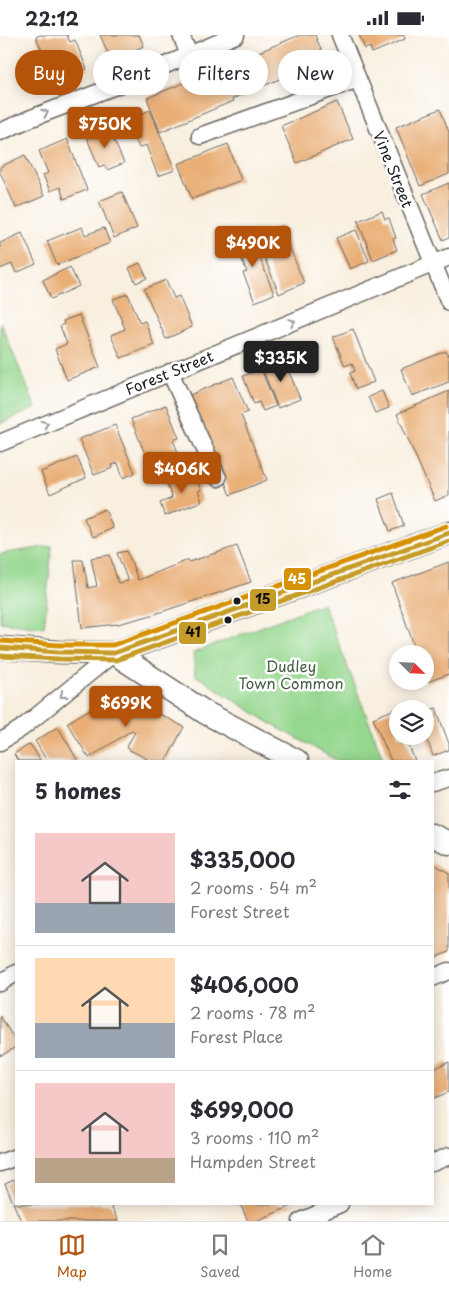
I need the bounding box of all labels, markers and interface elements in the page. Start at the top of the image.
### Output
text: 22:12 [25,4,79,32]
chip: Buy [15,50,83,95]
chip: Rent [93,50,169,95]
chip: Filters [179,50,268,95]
chip: New [278,50,352,95]
pin: $750K [70,107,140,149]
one-way arrow [40,109,49,119]
text: $750K [79,111,131,135]
street label: Vine Street [368,127,420,211]
pin: $490K [218,225,288,268]
text: $490K [226,230,280,254]
one-way arrow [287,317,296,328]
pin: $335K [246,341,316,383]
street label: Forest Street [121,344,217,400]
text: $335K [255,345,307,369]
one-way arrow [40,419,49,430]
pin: $406K [147,451,217,494]
text: $406K [154,456,210,480]
line badge: 45 [283,567,312,591]
text: 45 [288,568,306,589]
line badge: 15 [249,588,277,612]
text: 15 [255,588,271,609]
unlabelled marker [232,596,242,606]
unlabelled marker [223,615,233,625]
line badge: 41 [178,621,207,645]
text: 41 [185,621,201,642]
north arrow [389,645,434,690]
map controls [389,645,434,745]
park label: Dudley Town Common [238,654,344,694]
pin: $699K [91,685,161,728]
one-way arrow [59,689,68,698]
text: $699K [100,690,152,714]
button: layers [389,700,434,745]
text: 5 homes [35,774,121,806]
icon: filters [386,776,414,804]
text: $335,000 [190,843,295,875]
icon: home [75,853,135,913]
text: 2 rooms · 54 m² [190,875,317,899]
text: Forest Street [190,899,290,923]
text: $406,000 [190,968,299,1000]
icon: home [75,978,135,1038]
text: 2 rooms · 78 m² [190,1000,316,1024]
text: Forest Place [190,1024,283,1048]
text: $699,000 [190,1093,294,1125]
icon: home [75,1103,135,1163]
text: 3 rooms · 110 m² [190,1125,319,1149]
text: Hampden Street [190,1149,316,1173]
tab: Map [57,1231,87,1282]
tab: Saved [200,1231,240,1282]
tab: Home [353,1231,392,1282]

